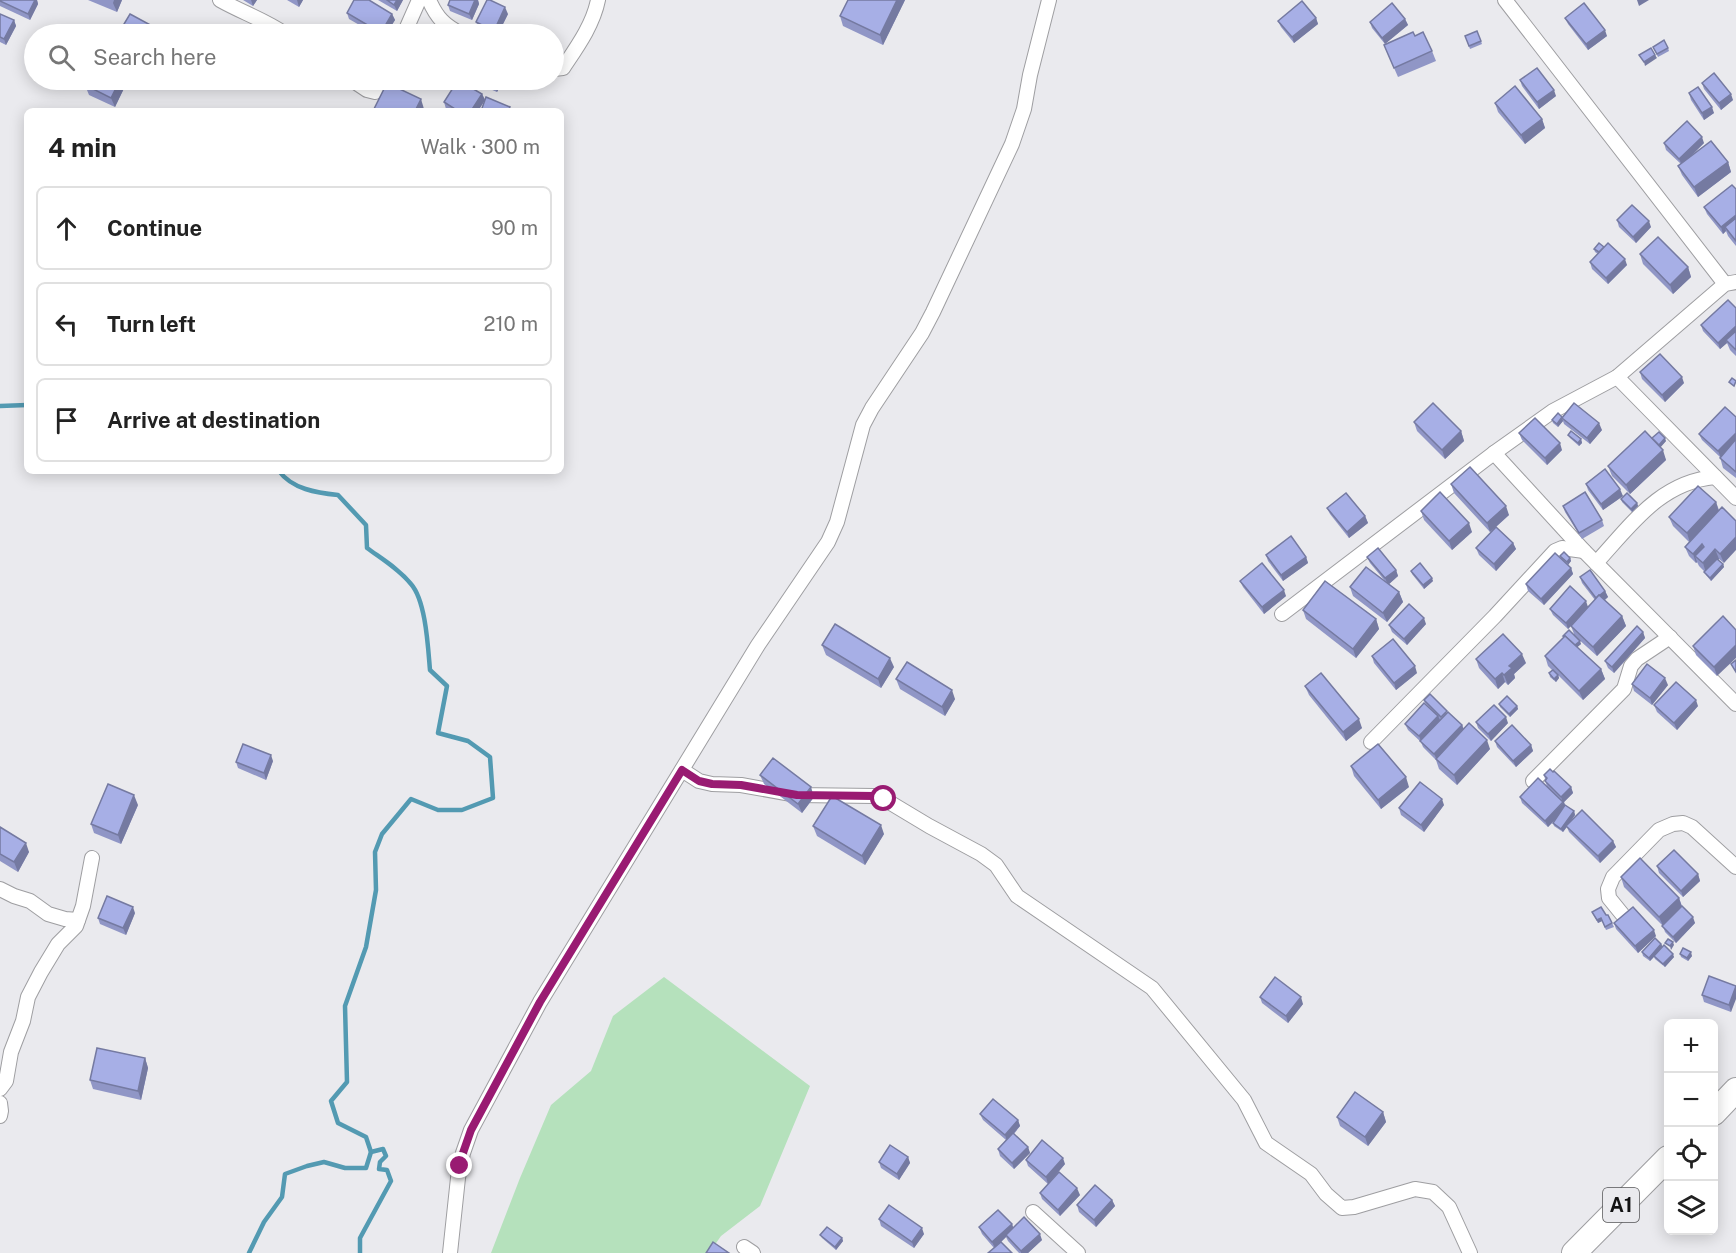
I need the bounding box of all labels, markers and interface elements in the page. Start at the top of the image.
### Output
search box [24,24,564,90]
icon: search [45,41,78,74]
text: Search here [93,44,217,70]
text: 4 min [48,132,117,163]
text: Walk · 300 m [420,135,540,159]
icon: ahead [50,212,83,245]
text: Continue [107,215,202,241]
text: 90 m [491,216,538,240]
icon: left [50,308,83,341]
text: Turn left [107,311,196,337]
text: 210 m [484,312,538,336]
icon: arrive [50,404,83,437]
text: Arrive at destination [107,407,320,433]
route start [870,785,896,811]
map controls [1664,1019,1718,1235]
button: + [1664,1019,1718,1073]
button: − [1664,1073,1718,1127]
button: locate [1664,1127,1718,1181]
route end [446,1152,472,1178]
button: layers [1664,1181,1718,1235]
road number: A1 [1603,1188,1639,1222]

